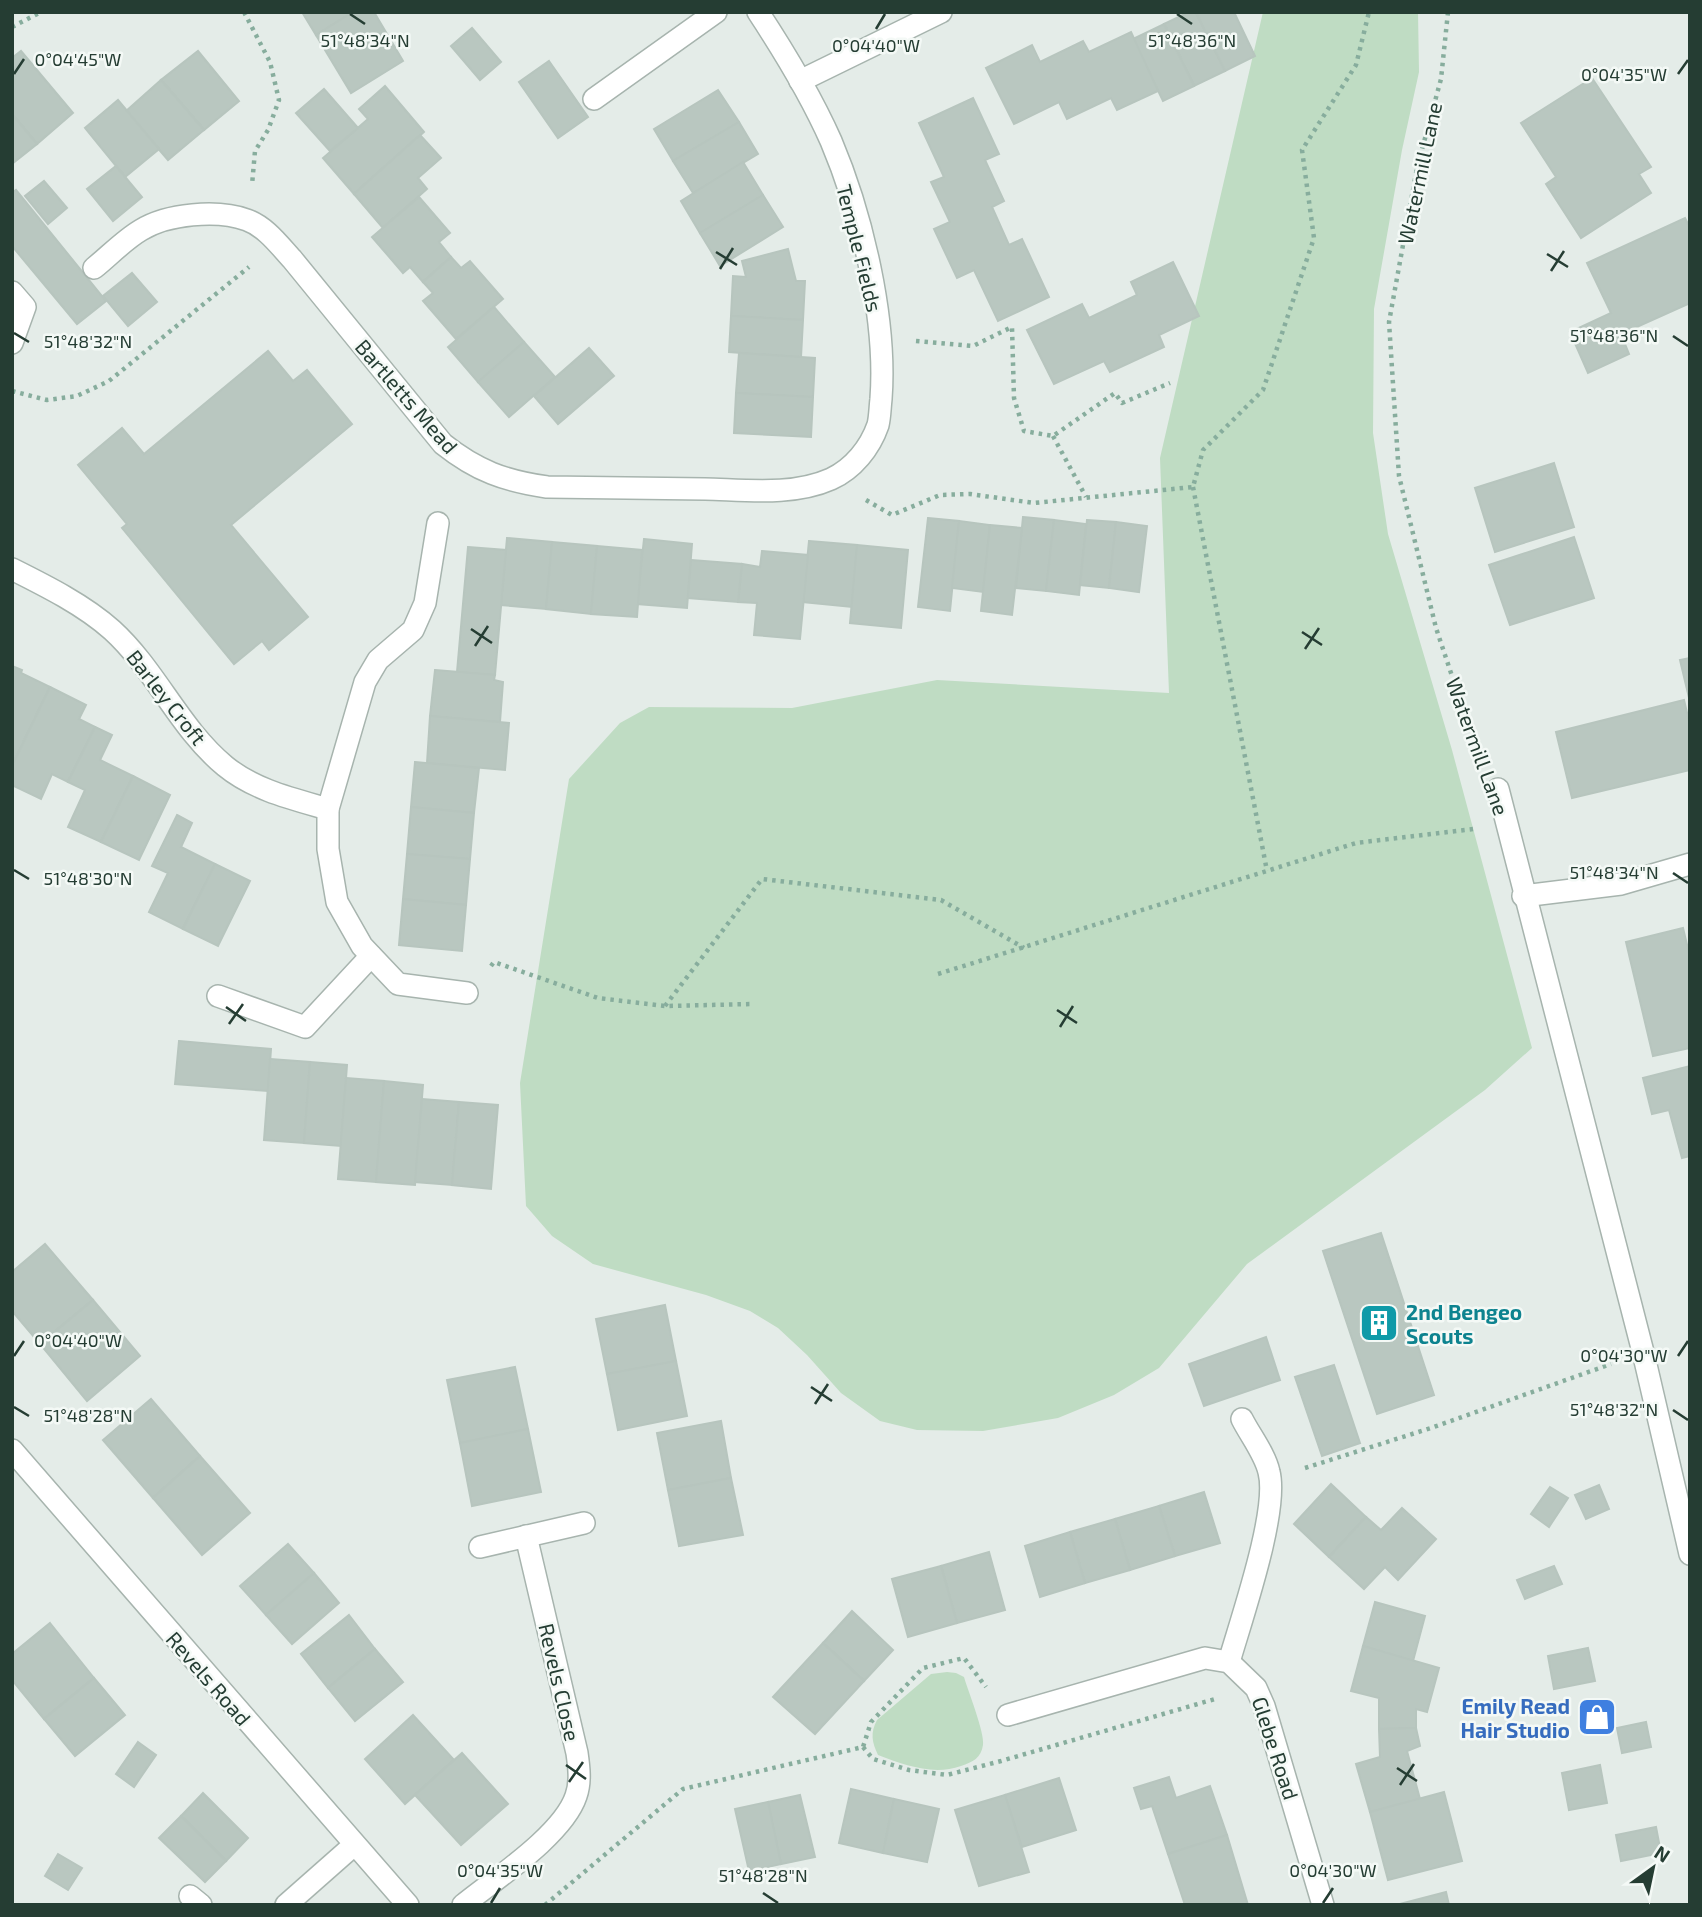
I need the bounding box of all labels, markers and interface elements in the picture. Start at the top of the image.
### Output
text: 51°48'34"N [320,29,410,51]
text: 51°48'36"N [1148,29,1236,51]
text: 0°04'40"W [832,34,920,56]
text: 0°04'45"W [35,48,121,70]
text: 0°04'35"W [1581,63,1667,85]
street label: Watermill Lane [1392,100,1446,246]
street label: Temple Fields [832,182,888,314]
text: 51°48'36"N [1570,324,1658,346]
text: 51°48'32"N [44,330,132,352]
street label: Bartletts Mead [351,334,463,458]
street label: Barley Croft [122,644,212,750]
street label: Watermill Lane [1441,674,1515,818]
text: 51°48'34"N [1569,861,1659,883]
text: 51°48'30"N [43,867,133,889]
place label: 2nd Bengeo Scouts [1406,1299,1522,1348]
building icon: 2nd Bengeo Scouts [1358,1302,1400,1344]
text: 0°04'40"W [34,1329,122,1351]
text: 0°04'30"W [1580,1344,1668,1366]
text: 51°48'32"N [1570,1398,1658,1420]
text: 51°48'28"N [43,1404,133,1426]
street label: Revels Close [534,1621,586,1743]
street label: Revels Road [161,1626,257,1730]
street label: Glebe Road [1248,1693,1304,1803]
place label: Emily Read Hair Studio [1461,1693,1570,1742]
shop icon: Emily Read Hair Studio [1576,1696,1618,1738]
north arrow [1618,1833,1688,1903]
text: N [1651,1840,1675,1867]
text: 0°04'35"W [457,1859,543,1881]
text: 0°04'30"W [1289,1859,1377,1881]
text: 51°48'28"N [718,1864,808,1886]

